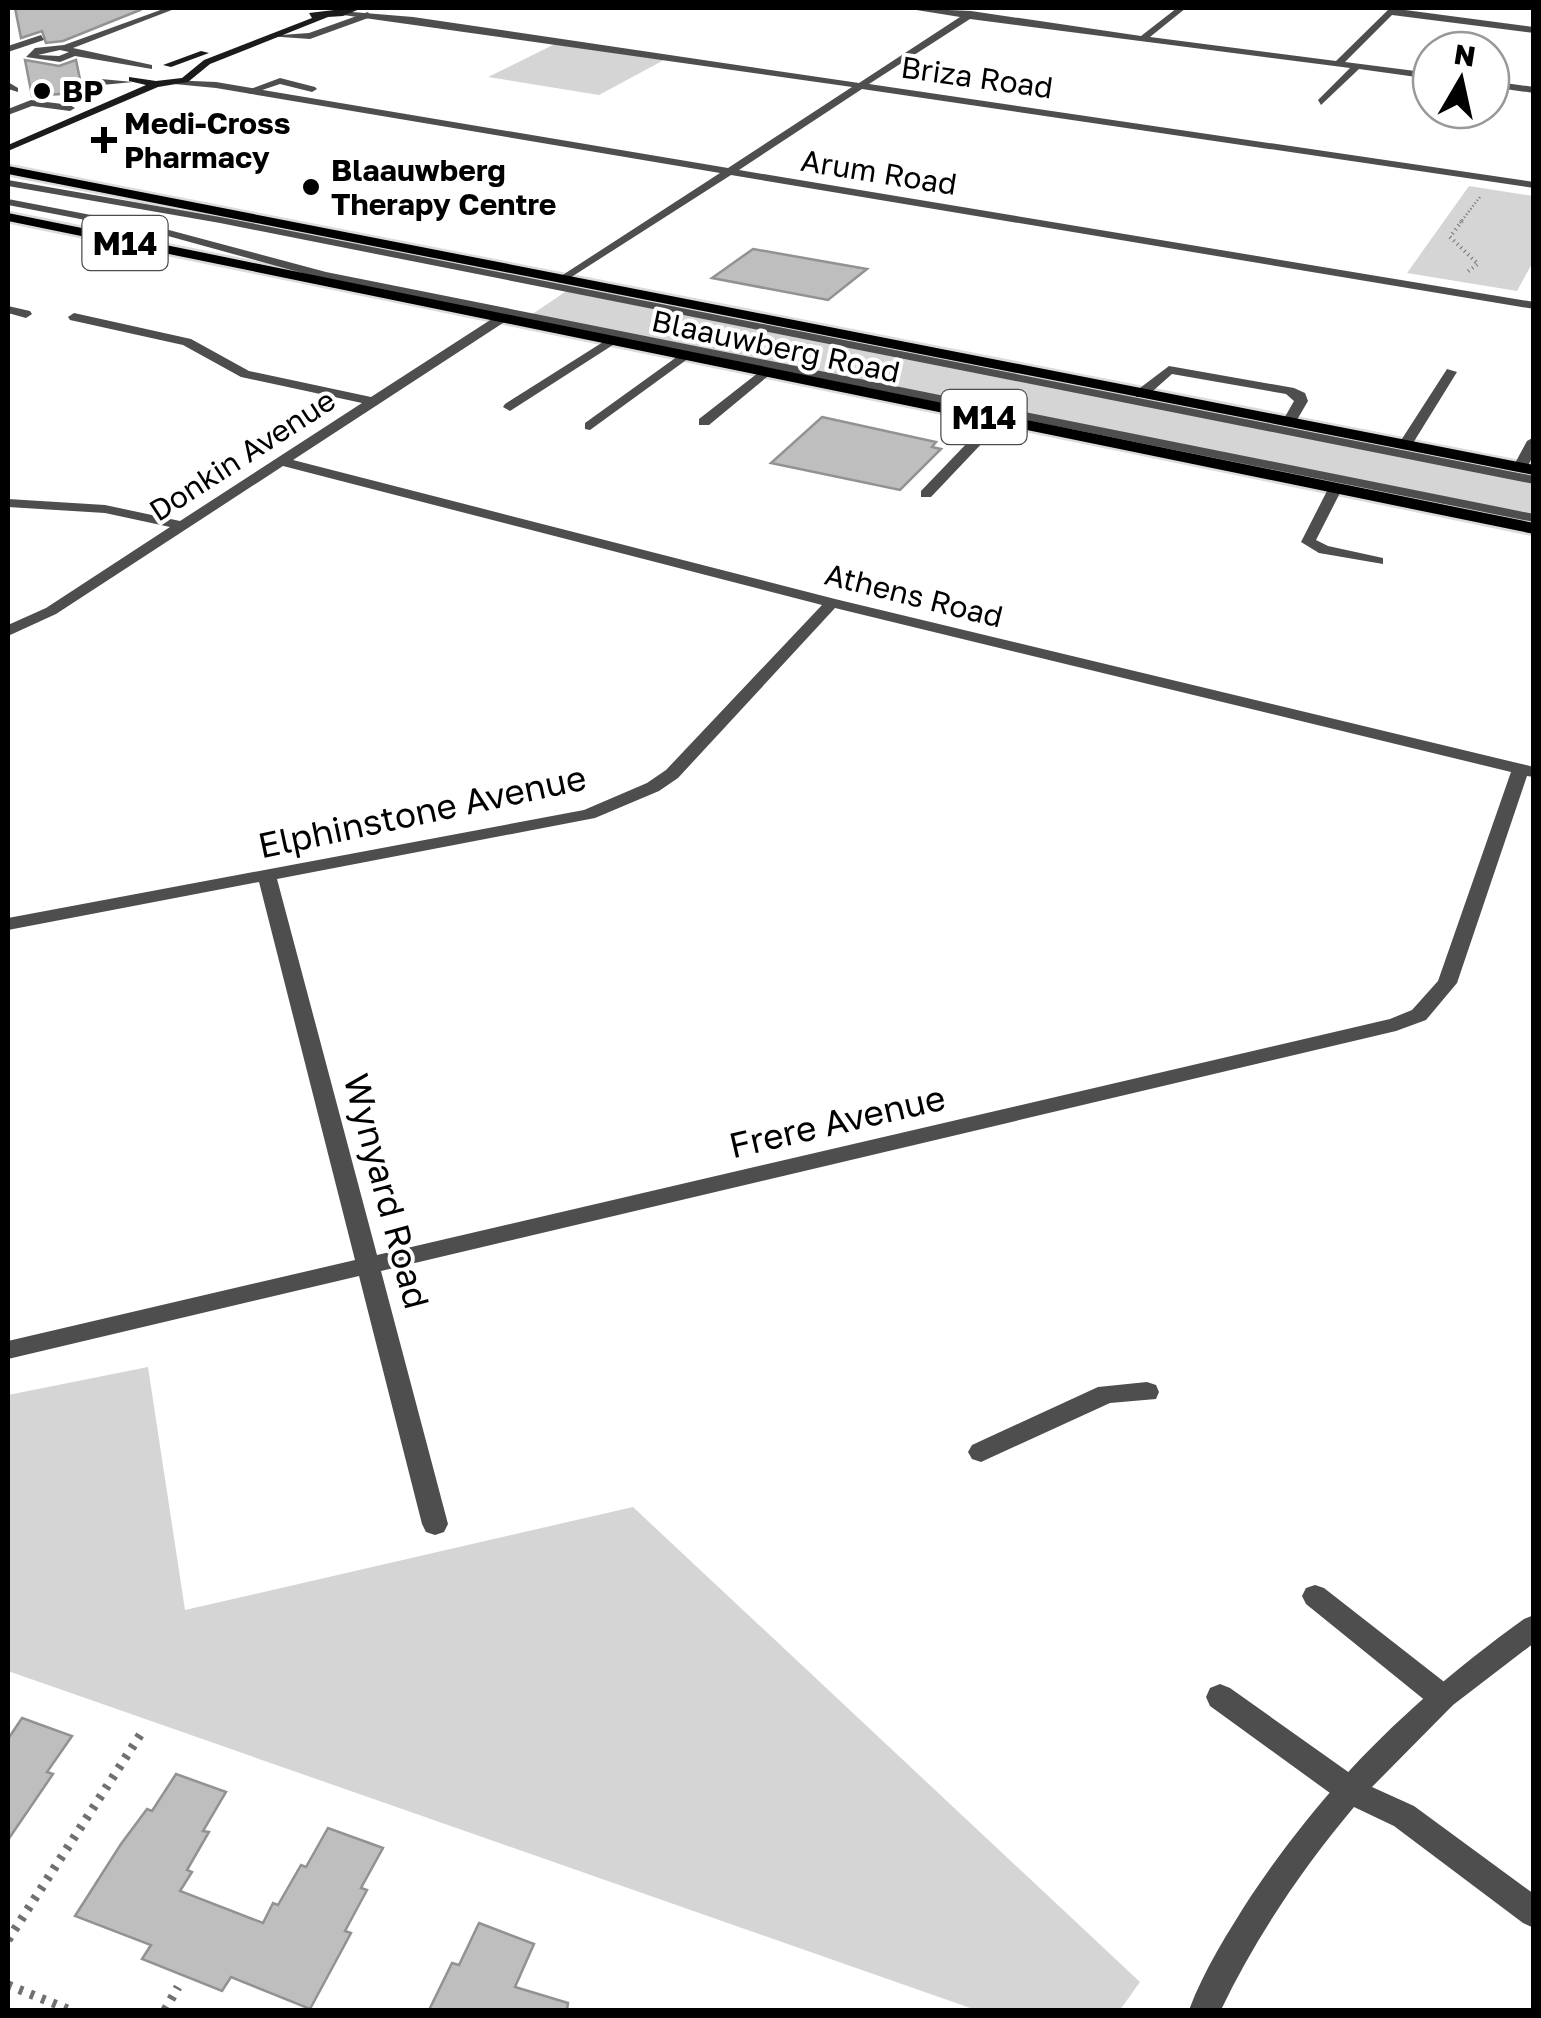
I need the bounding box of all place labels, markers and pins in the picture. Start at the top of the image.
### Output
place label: BP [62,73,103,109]
marker: BP [31,80,53,102]
place label: Medi-Cross Pharmacy [124,105,291,175]
marker: Medi-Cross Pharmacy [93,129,115,151]
place label: Blaauwberg Therapy Centre [331,152,556,222]
marker: Blaauwberg Therapy Centre [300,176,322,198]

